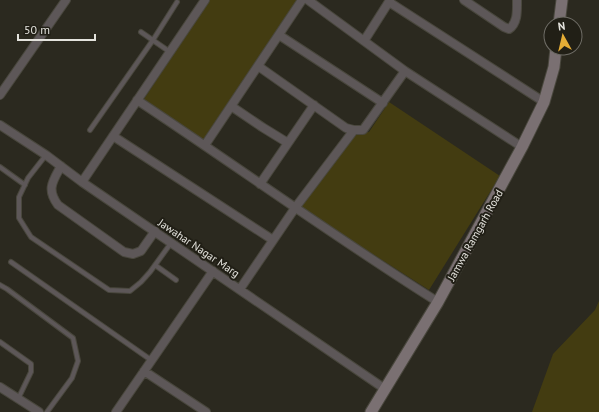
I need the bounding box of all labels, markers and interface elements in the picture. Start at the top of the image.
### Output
scale bar [18,16,95,42]
north arrow [543,16,583,56]
text: N [557,19,566,34]
text: 50 m [24,22,50,37]
street label: Jamwa Ramgarh Road [444,187,506,284]
street label: Jawahar Nagar Marg [155,215,242,280]

